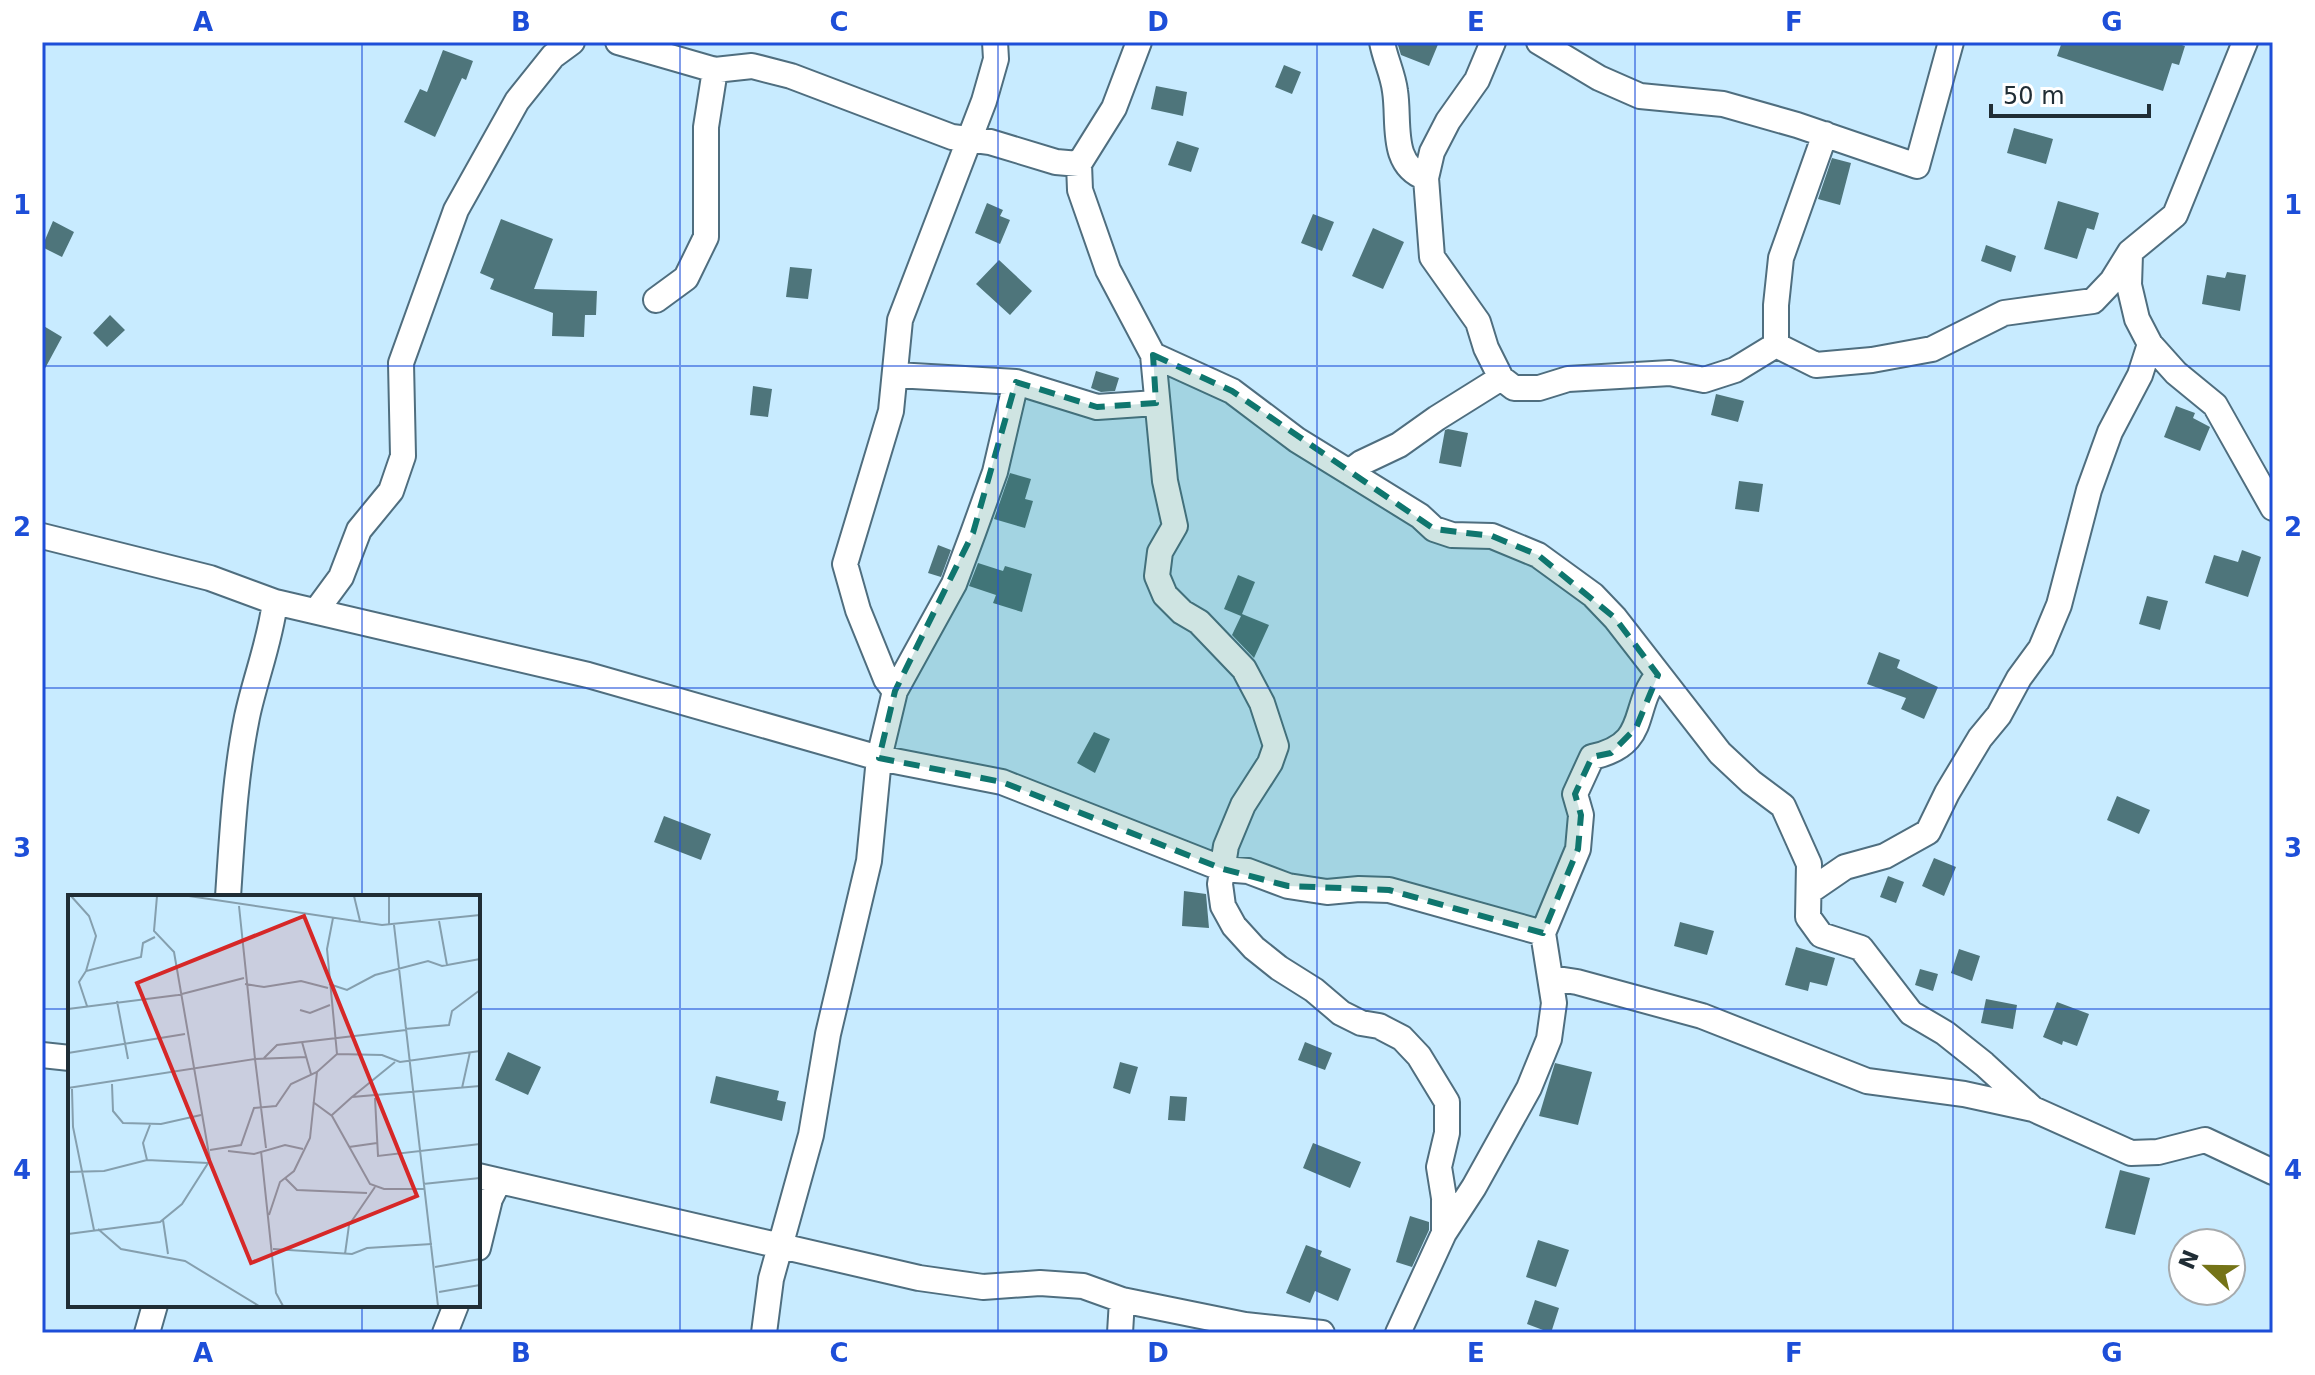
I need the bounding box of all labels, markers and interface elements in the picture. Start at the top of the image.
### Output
text: A [193,7,213,37]
text: B [511,7,531,37]
text: C [829,7,849,37]
text: D [1147,7,1169,37]
text: E [1467,7,1485,37]
text: F [1785,7,1803,37]
text: G [2101,7,2123,37]
scale bar [1991,68,2149,118]
text: 50 m [2003,82,2065,110]
text: 1 [13,190,31,220]
text: 1 [2284,190,2302,220]
text: 2 [13,512,31,542]
text: 2 [2284,512,2302,542]
text: 3 [13,833,31,863]
text: 3 [2284,833,2302,863]
inset map [68,895,480,1307]
text: 4 [13,1155,31,1185]
text: 4 [2284,1155,2302,1185]
north arrow [2167,1227,2247,1307]
text: N [2174,1246,2204,1273]
text: A [193,1338,213,1368]
text: B [511,1338,531,1368]
text: C [829,1338,849,1368]
text: D [1147,1338,1169,1368]
text: E [1467,1338,1485,1368]
text: F [1785,1338,1803,1368]
text: G [2101,1338,2123,1368]

